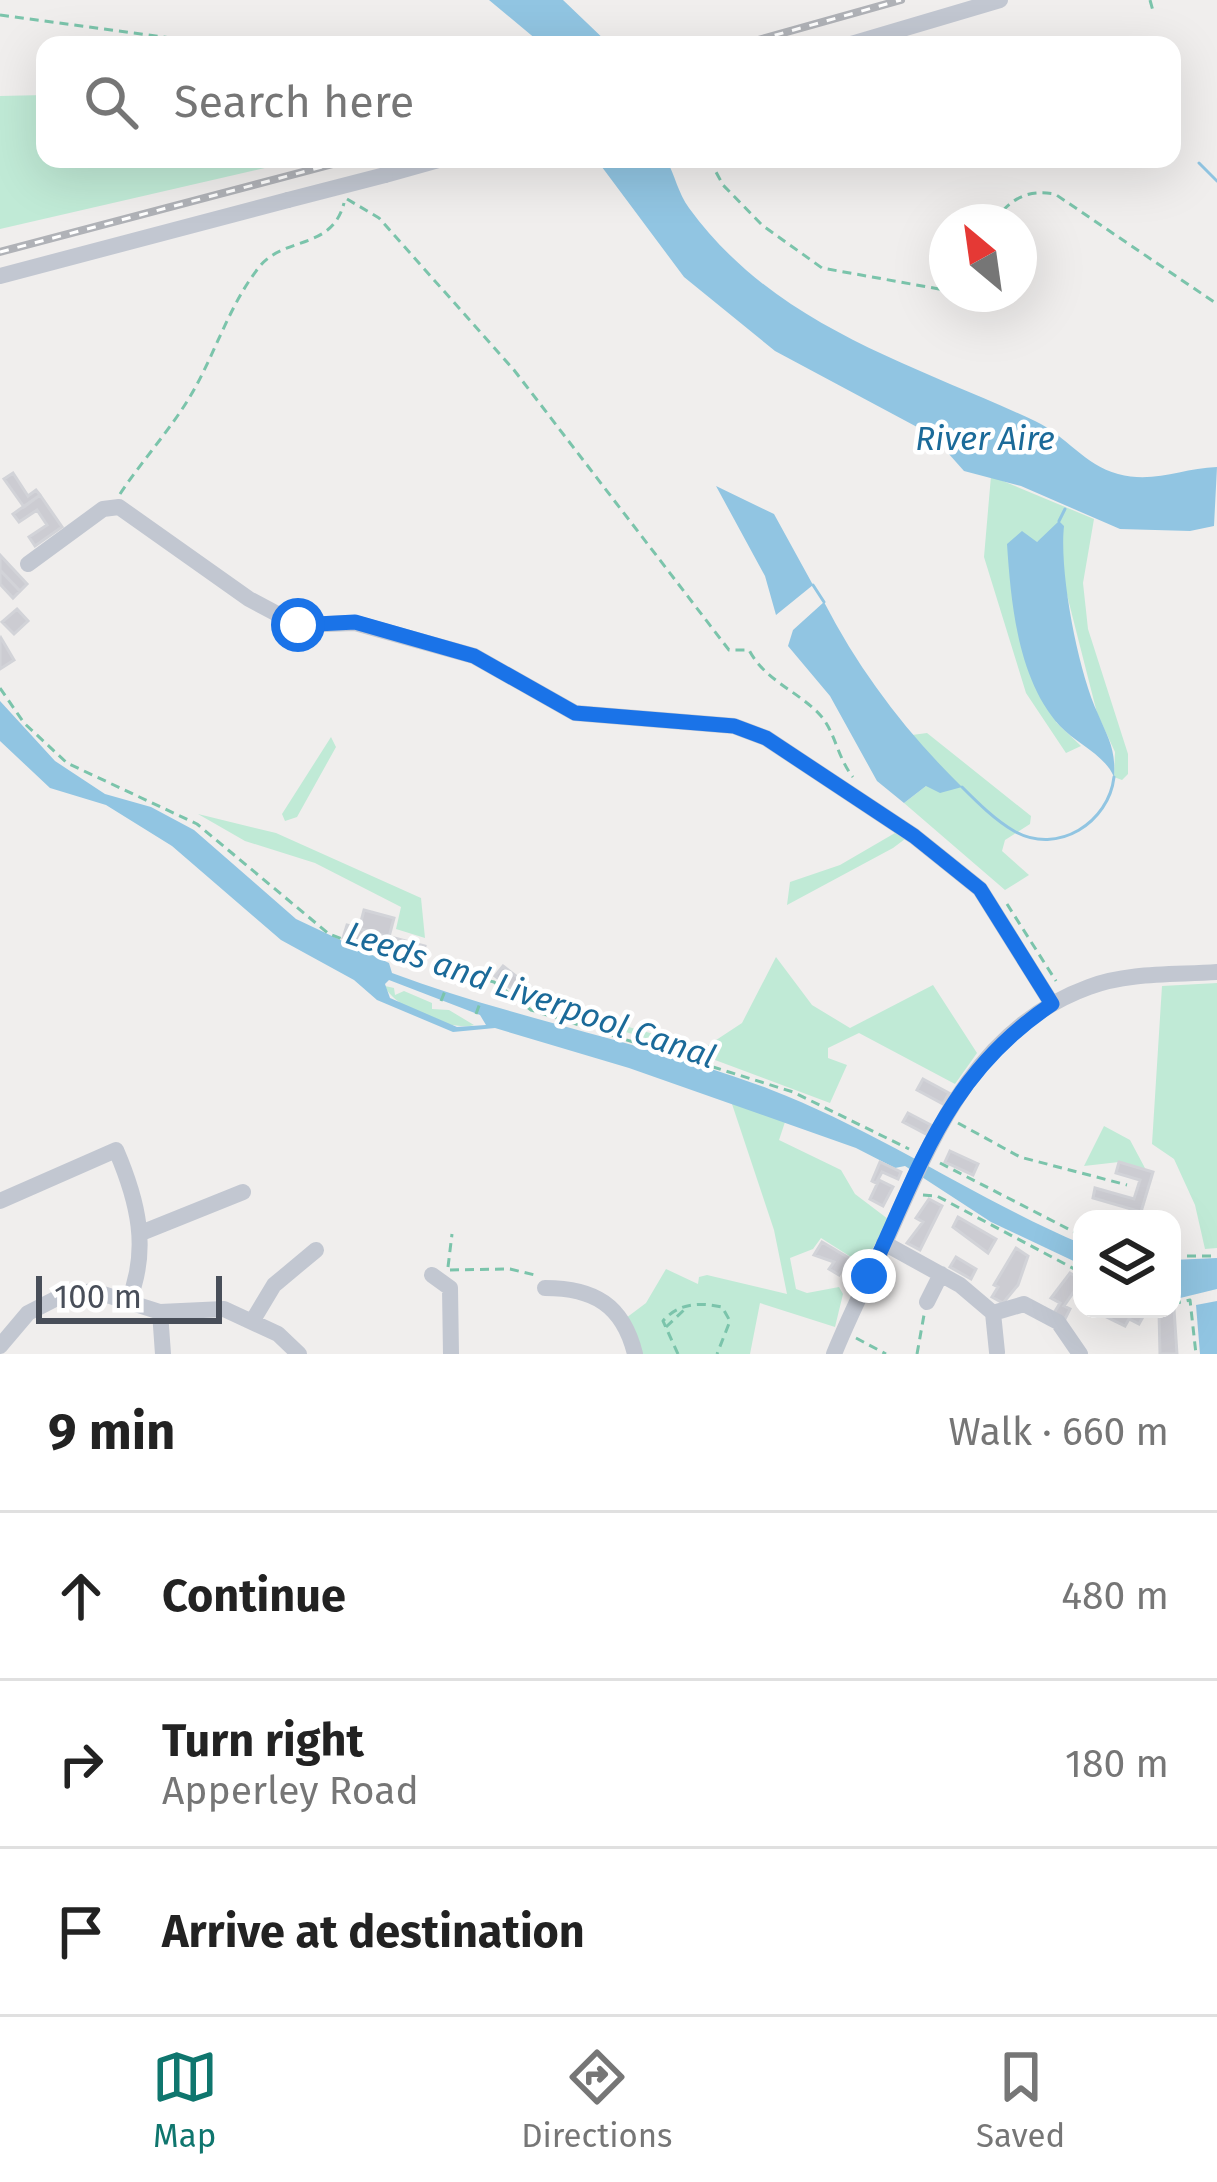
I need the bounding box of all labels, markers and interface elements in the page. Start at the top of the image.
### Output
search box [36,36,1181,168]
icon: search [78,69,144,135]
text: Search here [174,75,414,129]
north arrow [929,204,1037,312]
water label: River Aire [915,419,1055,459]
route start [271,598,325,652]
water label: Leeds and Liverpool Canal [341,913,721,1077]
map controls [1073,1210,1181,1318]
button: layers [1073,1210,1181,1318]
route end [842,1249,896,1303]
scale bar [36,1270,222,1323]
text: 100 m [54,1277,142,1317]
text: 9 min [48,1401,176,1463]
text: Walk · 660 m [949,1409,1169,1455]
icon: ahead [48,1563,114,1629]
text: Continue [162,1569,346,1623]
text: 480 m [1061,1573,1169,1619]
text: Turn right [162,1714,364,1768]
icon: right [48,1731,114,1797]
text: 180 m [1065,1741,1169,1787]
text: Apperley Road [162,1768,419,1814]
icon: arrive [48,1899,114,1965]
text: Arrive at destination [162,1905,585,1959]
tab: Map [152,2044,218,2156]
tab: Directions [521,2044,673,2156]
tab: Saved [976,2044,1065,2156]

